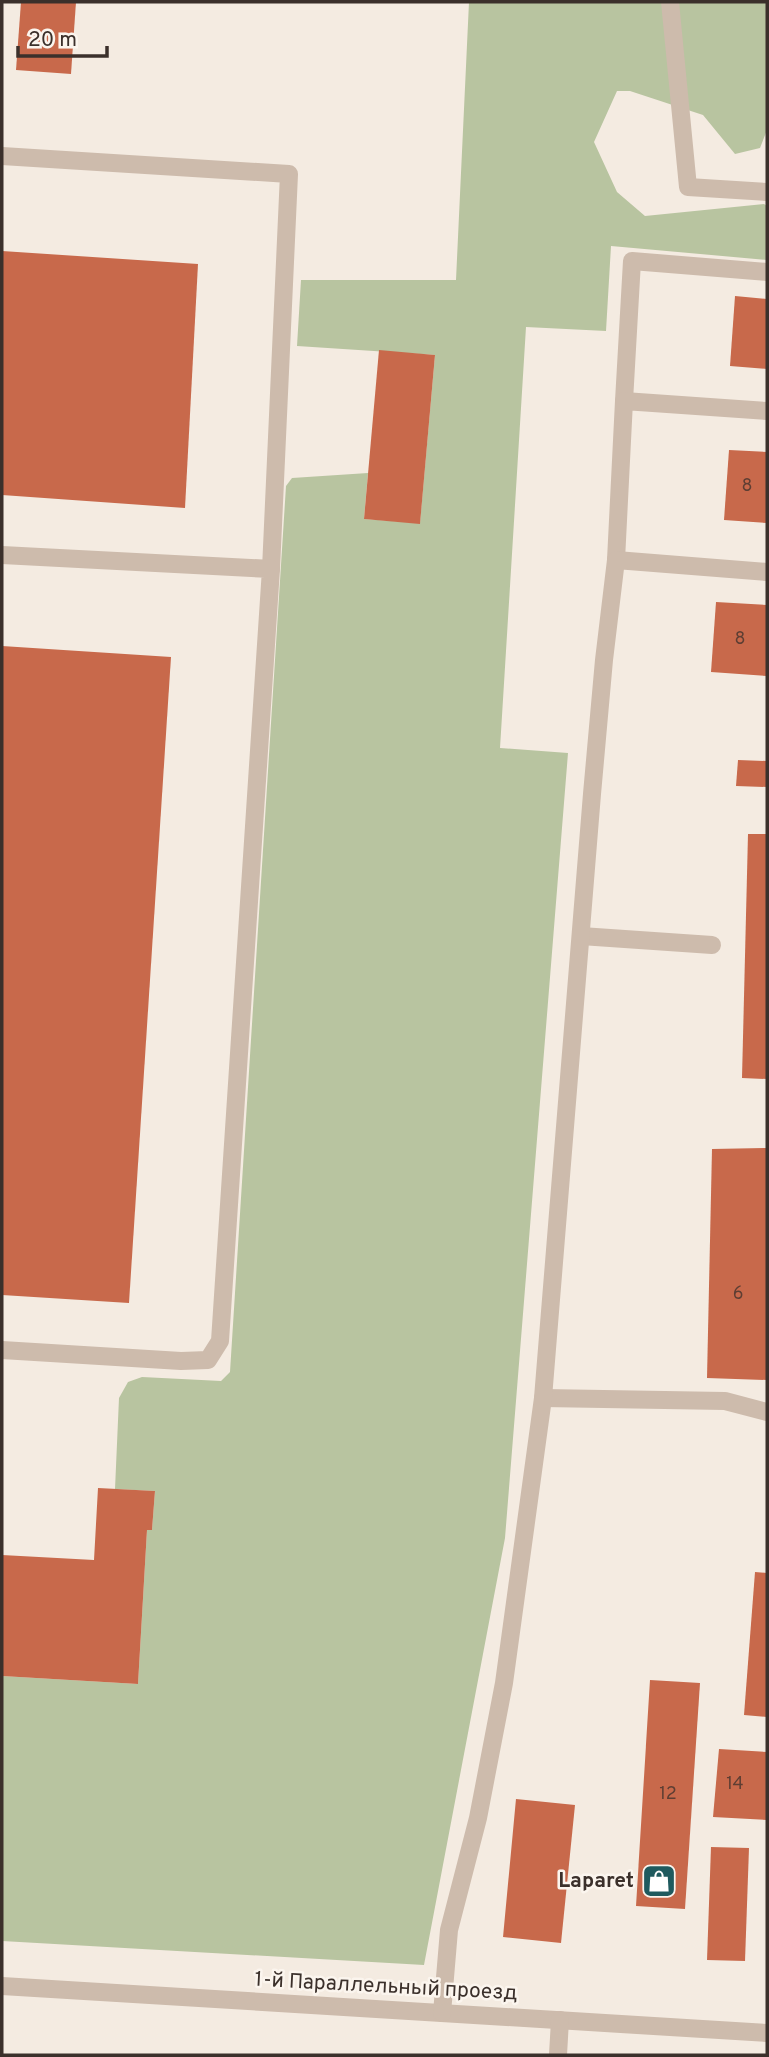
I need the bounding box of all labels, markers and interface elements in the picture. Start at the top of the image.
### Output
scale bar [18,14,107,58]
text: 20 m [28,27,77,54]
house number: 8 [742,475,753,498]
house number: 8 [735,628,746,651]
house number: 6 [733,1283,743,1306]
house number: 14 [726,1773,744,1796]
house number: 12 [659,1783,677,1806]
shop icon: Laparet [640,1862,678,1900]
place label: Laparet [558,1868,634,1895]
street label: 1-й Параллельный проезд [254,1967,518,2007]

